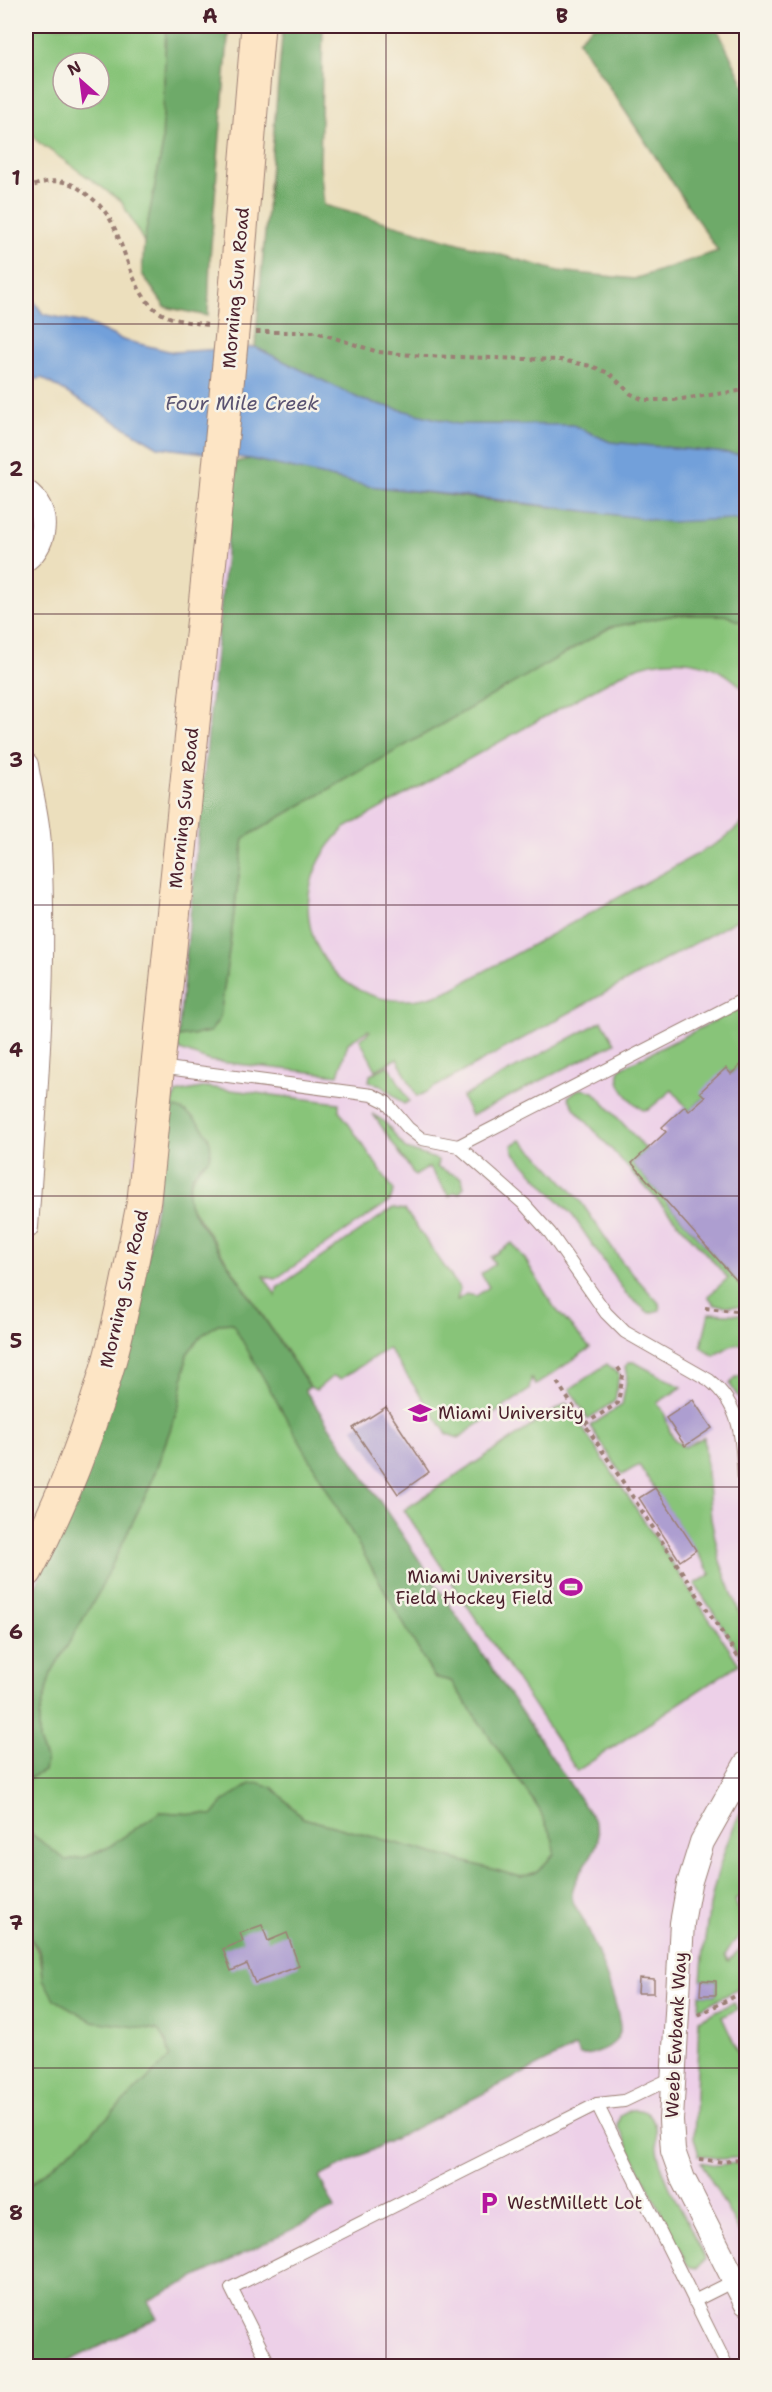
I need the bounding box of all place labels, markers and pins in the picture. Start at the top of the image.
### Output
school or university icon: Miami University [407,1400,433,1426]
place label: Miami University [438,1401,584,1425]
place label: Miami University Field Hockey Field [395,1565,553,1610]
sports icon: Miami University Field Hockey Field [558,1574,584,1600]
parking icon: WestMillett Lot [476,2190,502,2216]
place label: WestMillett Lot [507,2191,642,2215]

